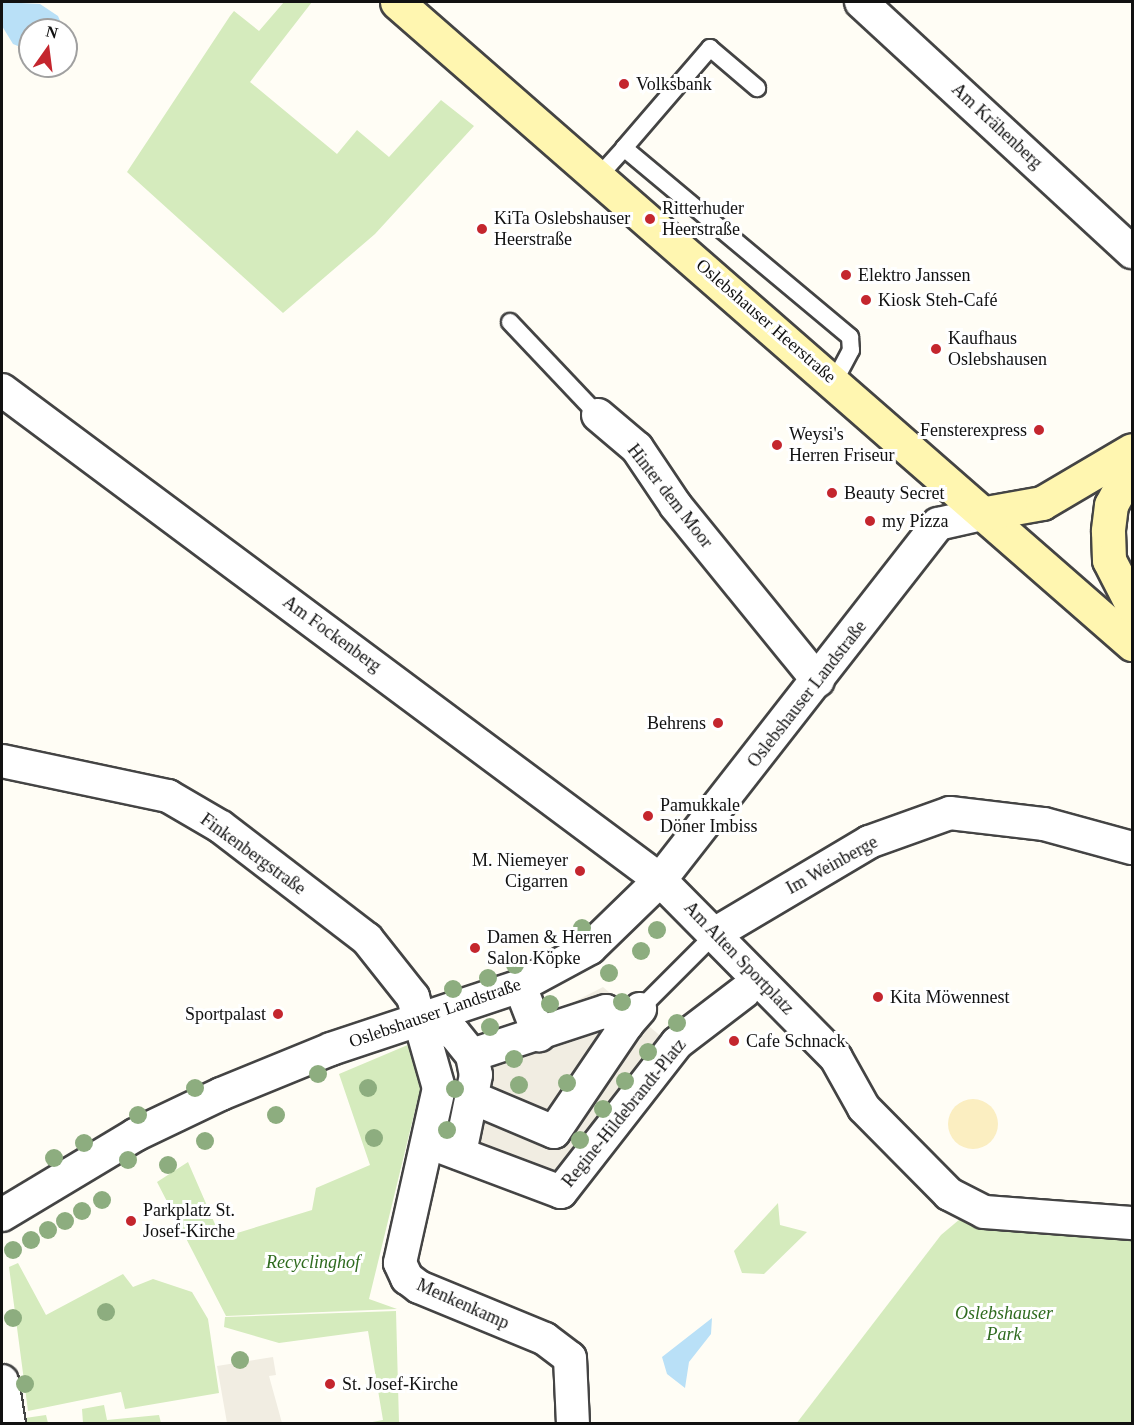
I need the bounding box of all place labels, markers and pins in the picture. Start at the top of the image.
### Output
place label: Volksbank [636,73,712,95]
marker: Volksbank [617,77,631,91]
place label: Ritterhuder Heerstraße [662,198,744,240]
place label: KiTa Oslebshauser Heerstraße [494,208,630,250]
marker: Ritterhuder Heerstraße [643,212,657,226]
marker: KiTa Oslebshauser Heerstraße [475,222,489,236]
place label: Elektro Janssen [858,264,970,286]
marker: Elektro Janssen [839,268,853,282]
place label: Kiosk Steh-Café [878,289,997,311]
marker: Kiosk Steh-Café [859,293,873,307]
place label: Kaufhaus Oslebshausen [948,328,1047,370]
marker: Kaufhaus Oslebshausen [929,342,943,356]
place label: Fensterexpress [920,419,1027,441]
marker: Fensterexpress [1032,423,1046,437]
place label: Weysi's Herren Friseur [789,424,894,466]
marker: Weysi's Herren Friseur [770,438,784,452]
place label: Beauty Secret [844,482,944,504]
marker: Beauty Secret [825,486,839,500]
place label: my Pizza [882,510,948,532]
marker: my Pizza [863,514,877,528]
place label: Behrens [647,712,706,734]
marker: Behrens [711,716,725,730]
place label: Pamukkale Döner Imbiss [660,795,757,838]
marker: Pamukkale Döner Imbiss [641,809,655,823]
place label: M. Niemeyer Cigarren [472,850,568,892]
marker: M. Niemeyer Cigarren [573,864,587,878]
place label: Damen & Herren Salon Köpke [487,927,612,970]
marker: Damen & Herren Salon Köpke [468,941,482,955]
place label: Kita Möwennest [890,986,1009,1008]
marker: Kita Möwennest [871,990,885,1004]
place label: Sportpalast [185,1003,266,1025]
marker: Sportpalast [271,1007,285,1021]
place label: Cafe Schnack [746,1030,845,1052]
marker: Cafe Schnack [727,1034,741,1048]
place label: Parkplatz St. Josef-Kirche [143,1200,235,1242]
marker: Parkplatz St. Josef-Kirche [124,1214,138,1228]
place label: St. Josef-Kirche [342,1373,458,1395]
marker: St. Josef-Kirche [323,1377,337,1391]

